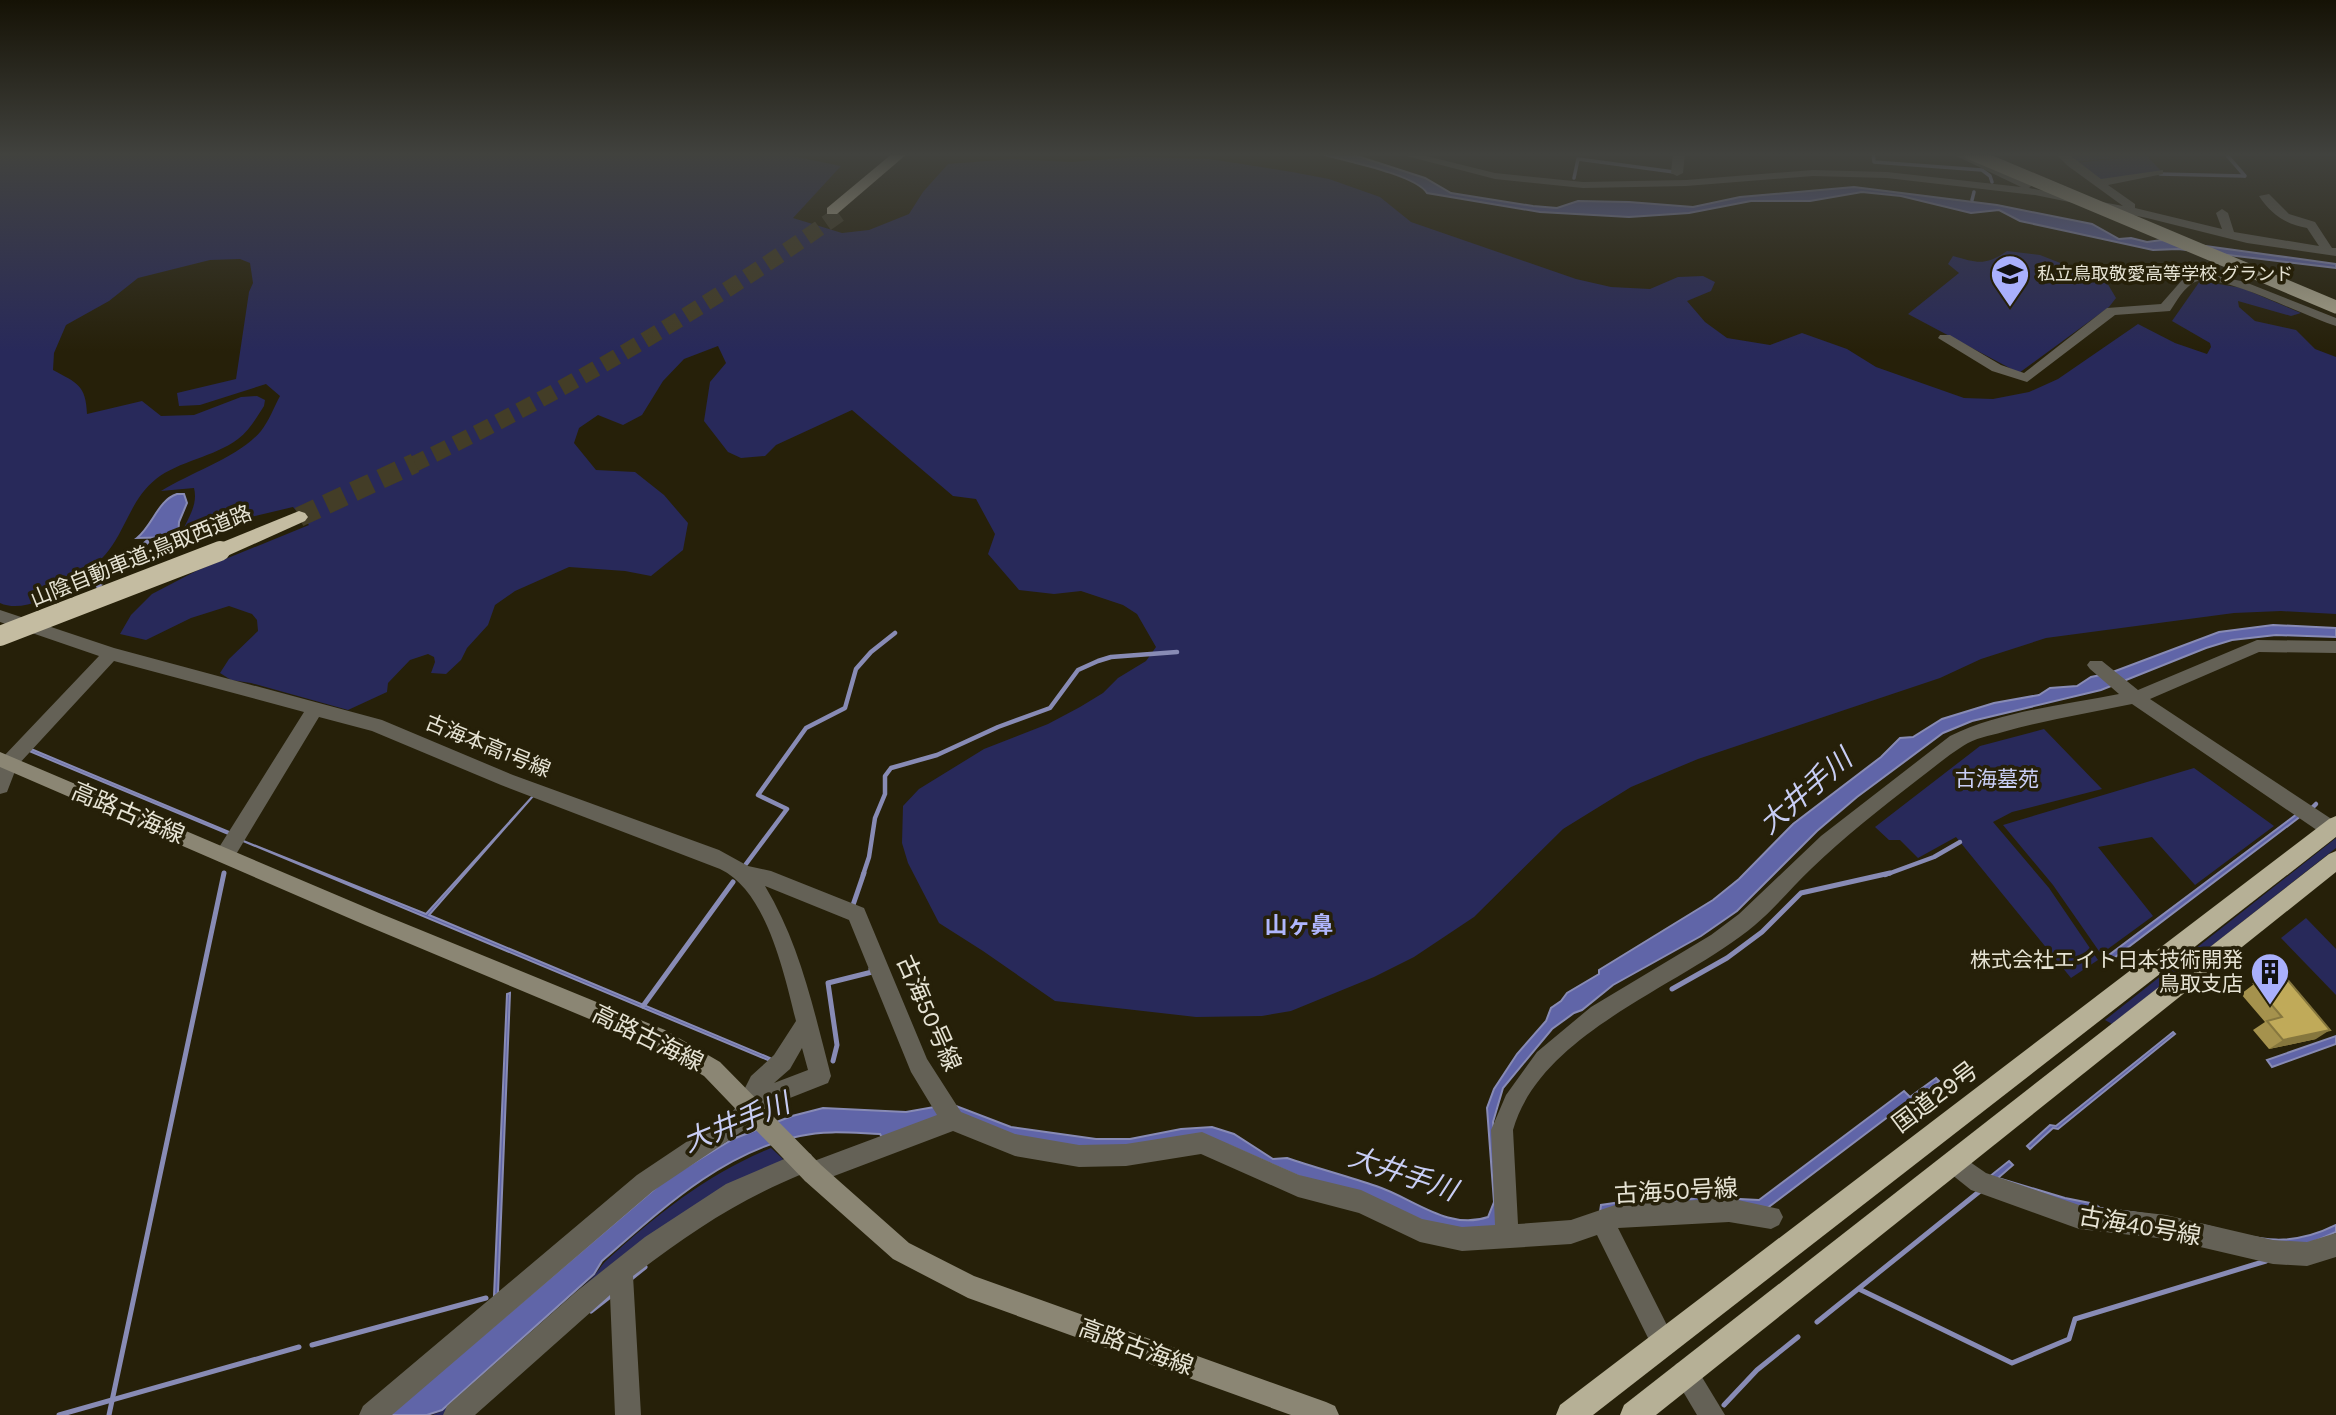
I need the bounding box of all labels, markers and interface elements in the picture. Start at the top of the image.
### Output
school or university icon: 私立鳥取敬愛高等学校 グランド [1989,253,2031,308]
place label: 私立鳥取敬愛高等学校 グランド [2037,263,2293,285]
street label: 山陰自動車道;鳥取西道路 [27,501,255,611]
street label: 古海本高1号線 [422,710,554,782]
water label: 大井手川 [1752,740,1861,841]
park label: 古海墓苑 [1955,767,2039,791]
street label: 高路古海線 [67,777,189,849]
district label: 山ヶ鼻 [1265,912,1334,939]
place label: 株式会社エイト日本技術開発 鳥取支店 [1970,948,2243,996]
street label: 古海50号線 [891,951,967,1075]
building icon: 株式会社エイト日本技術開発 鳥取支店 [2249,951,2291,1006]
street label: 高路古海線 [588,999,708,1077]
street label: 国道29号 [1887,1056,1983,1138]
water label: 大井手川 [678,1085,797,1159]
water label: 大井手川 [1345,1140,1464,1208]
street label: 古海50号線 [1613,1174,1739,1208]
street label: 古海40号線 [2077,1201,2203,1251]
street label: 高路古海線 [1075,1313,1197,1381]

